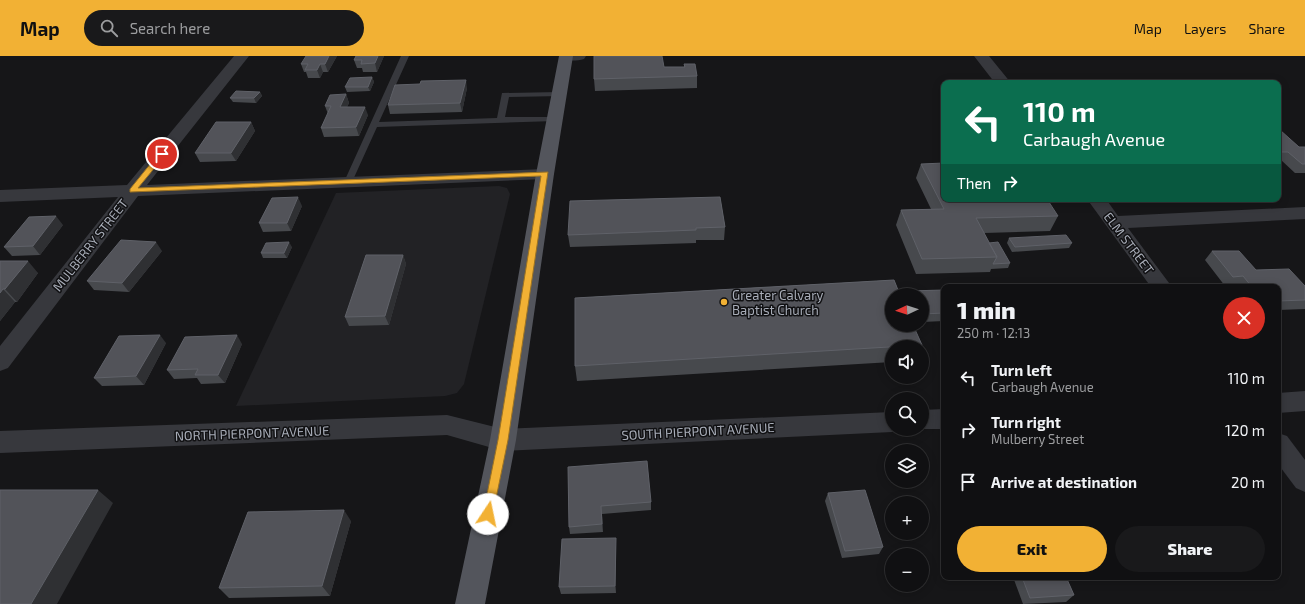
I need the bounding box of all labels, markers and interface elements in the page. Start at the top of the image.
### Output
search box [84,10,364,46]
text: Map [20,17,60,40]
icon: search [98,17,120,39]
text: Search here [130,19,210,37]
text: Map [1134,20,1162,37]
text: Layers [1184,20,1226,37]
text: Share [1248,20,1285,37]
text: 110 m [1023,94,1096,128]
icon: left [957,96,1009,148]
text: Carbaugh Avenue [1023,128,1165,150]
pin [145,137,179,171]
icon: arrive [151,143,173,165]
icon: right [999,172,1021,194]
text: Then [957,174,991,192]
street label: MULBERRY STREET [49,195,131,294]
street label: ELM STREET [1101,209,1158,277]
place label: Greater Calvary Baptist Church [732,287,823,318]
north arrow [885,288,929,332]
map controls [885,288,929,592]
text: 1 min [957,295,1016,324]
marker: Greater Calvary Baptist Church [719,297,729,307]
button: close [1223,297,1265,339]
text: 250 m · 12:13 [957,325,1030,341]
button: sound [885,340,929,384]
text: Turn left [991,361,1052,379]
icon: left [957,367,979,389]
text: 110 m [1228,369,1265,387]
text: Carbaugh Avenue [991,379,1094,395]
button: search [885,392,929,436]
text: Turn right [991,413,1061,431]
street label: SOUTH PIERPONT AVENUE [621,419,775,443]
icon: right [957,419,979,441]
text: 120 m [1225,421,1265,439]
street label: NORTH PIERPONT AVENUE [174,422,330,444]
text: Mulberry Street [991,431,1084,447]
button: layers [885,444,929,488]
icon: arrive [957,471,979,493]
text: Arrive at destination [991,473,1137,491]
text: 20 m [1231,473,1265,491]
position arrow [467,493,509,535]
button: + [885,496,929,540]
button: Exit [957,526,1107,572]
button: Share [1115,526,1265,572]
button: − [885,548,929,592]

